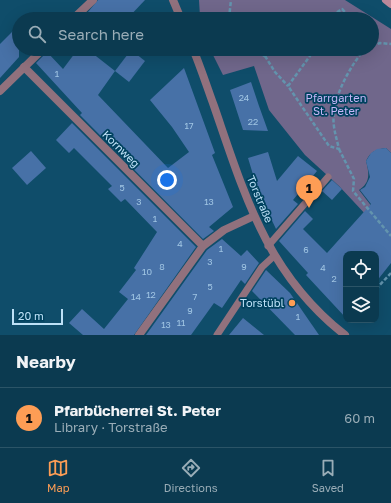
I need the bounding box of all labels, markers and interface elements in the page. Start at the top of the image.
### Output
search box [12,12,379,56]
icon: search [26,23,48,45]
text: Search here [58,25,144,43]
house number: 1 [55,68,60,79]
park label: Pfarrgarten St. Peter [306,91,366,117]
house number: 24 [239,92,250,103]
house number: 22 [248,116,258,127]
house number: 17 [184,120,194,131]
street label: Kornweg [100,127,143,170]
your location [157,170,177,190]
street label: Torstraße [245,173,276,224]
pin: 1 [296,175,322,208]
house number: 5 [119,182,125,193]
house number: 3 [136,196,142,207]
house number: 13 [204,196,214,207]
house number: 1 [153,213,158,224]
house number: 4 [177,238,183,249]
house number: 1 [219,243,224,254]
house number: 6 [303,244,309,255]
map controls [343,251,379,323]
button: locate [343,251,379,287]
house number: 3 [207,256,213,267]
house number: 8 [159,261,165,272]
house number: 9 [241,261,247,272]
house number: 4 [320,262,326,273]
house number: 10 [142,266,152,277]
house number: 2 [331,273,337,284]
house number: 5 [207,281,213,292]
button: layers [343,287,379,323]
house number: 12 [146,289,156,300]
house number: 14 [131,291,141,302]
house number: 7 [193,291,198,302]
place label: Torstübl [240,296,284,309]
marker: Torstübl [287,298,297,308]
house number: 9 [187,305,193,316]
scale bar [12,307,63,326]
text: 20 m [18,309,44,322]
house number: 1 [296,311,301,322]
house number: 11 [177,317,186,328]
house number: 13 [161,319,171,330]
text: Nearby [16,351,76,372]
text: Pfarbücherrei St. Peter [54,401,221,419]
text: 1 [26,410,32,426]
text: 60 m [344,410,375,426]
text: Library · Torstraße [54,419,168,435]
tab: Map [47,457,70,494]
tab: Directions [164,457,218,494]
tab: Saved [312,457,344,494]

